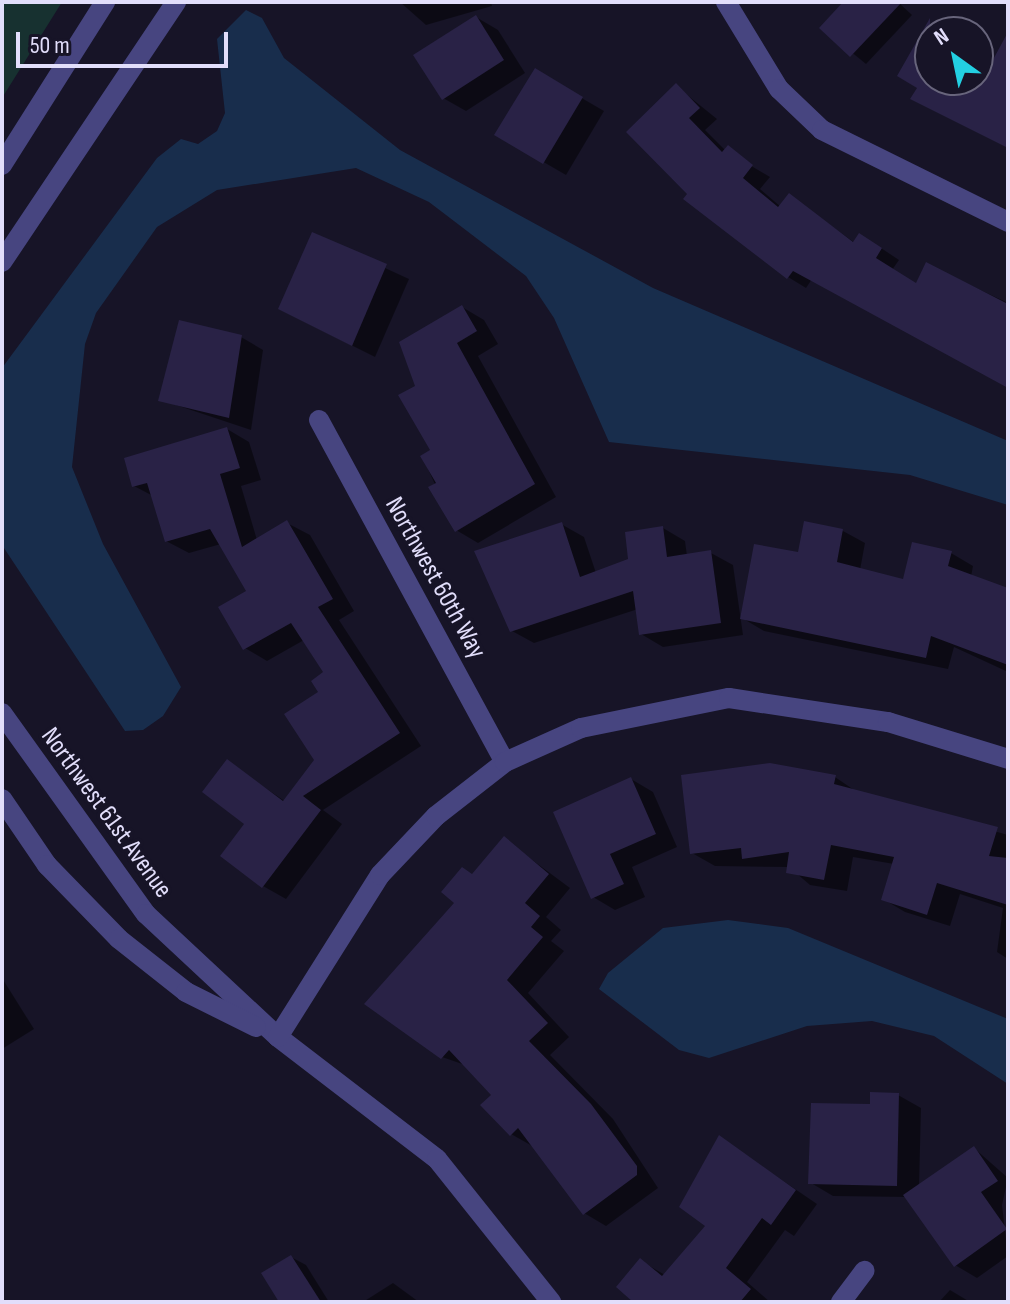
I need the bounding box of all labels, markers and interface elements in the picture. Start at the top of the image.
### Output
scale bar [20,16,232,66]
north arrow [914,16,994,96]
text: N [929,23,954,52]
text: 50 m [30,31,70,60]
street label: Northwest 60th Way [378,492,492,664]
street label: Northwest 61st Avenue [34,722,178,904]

